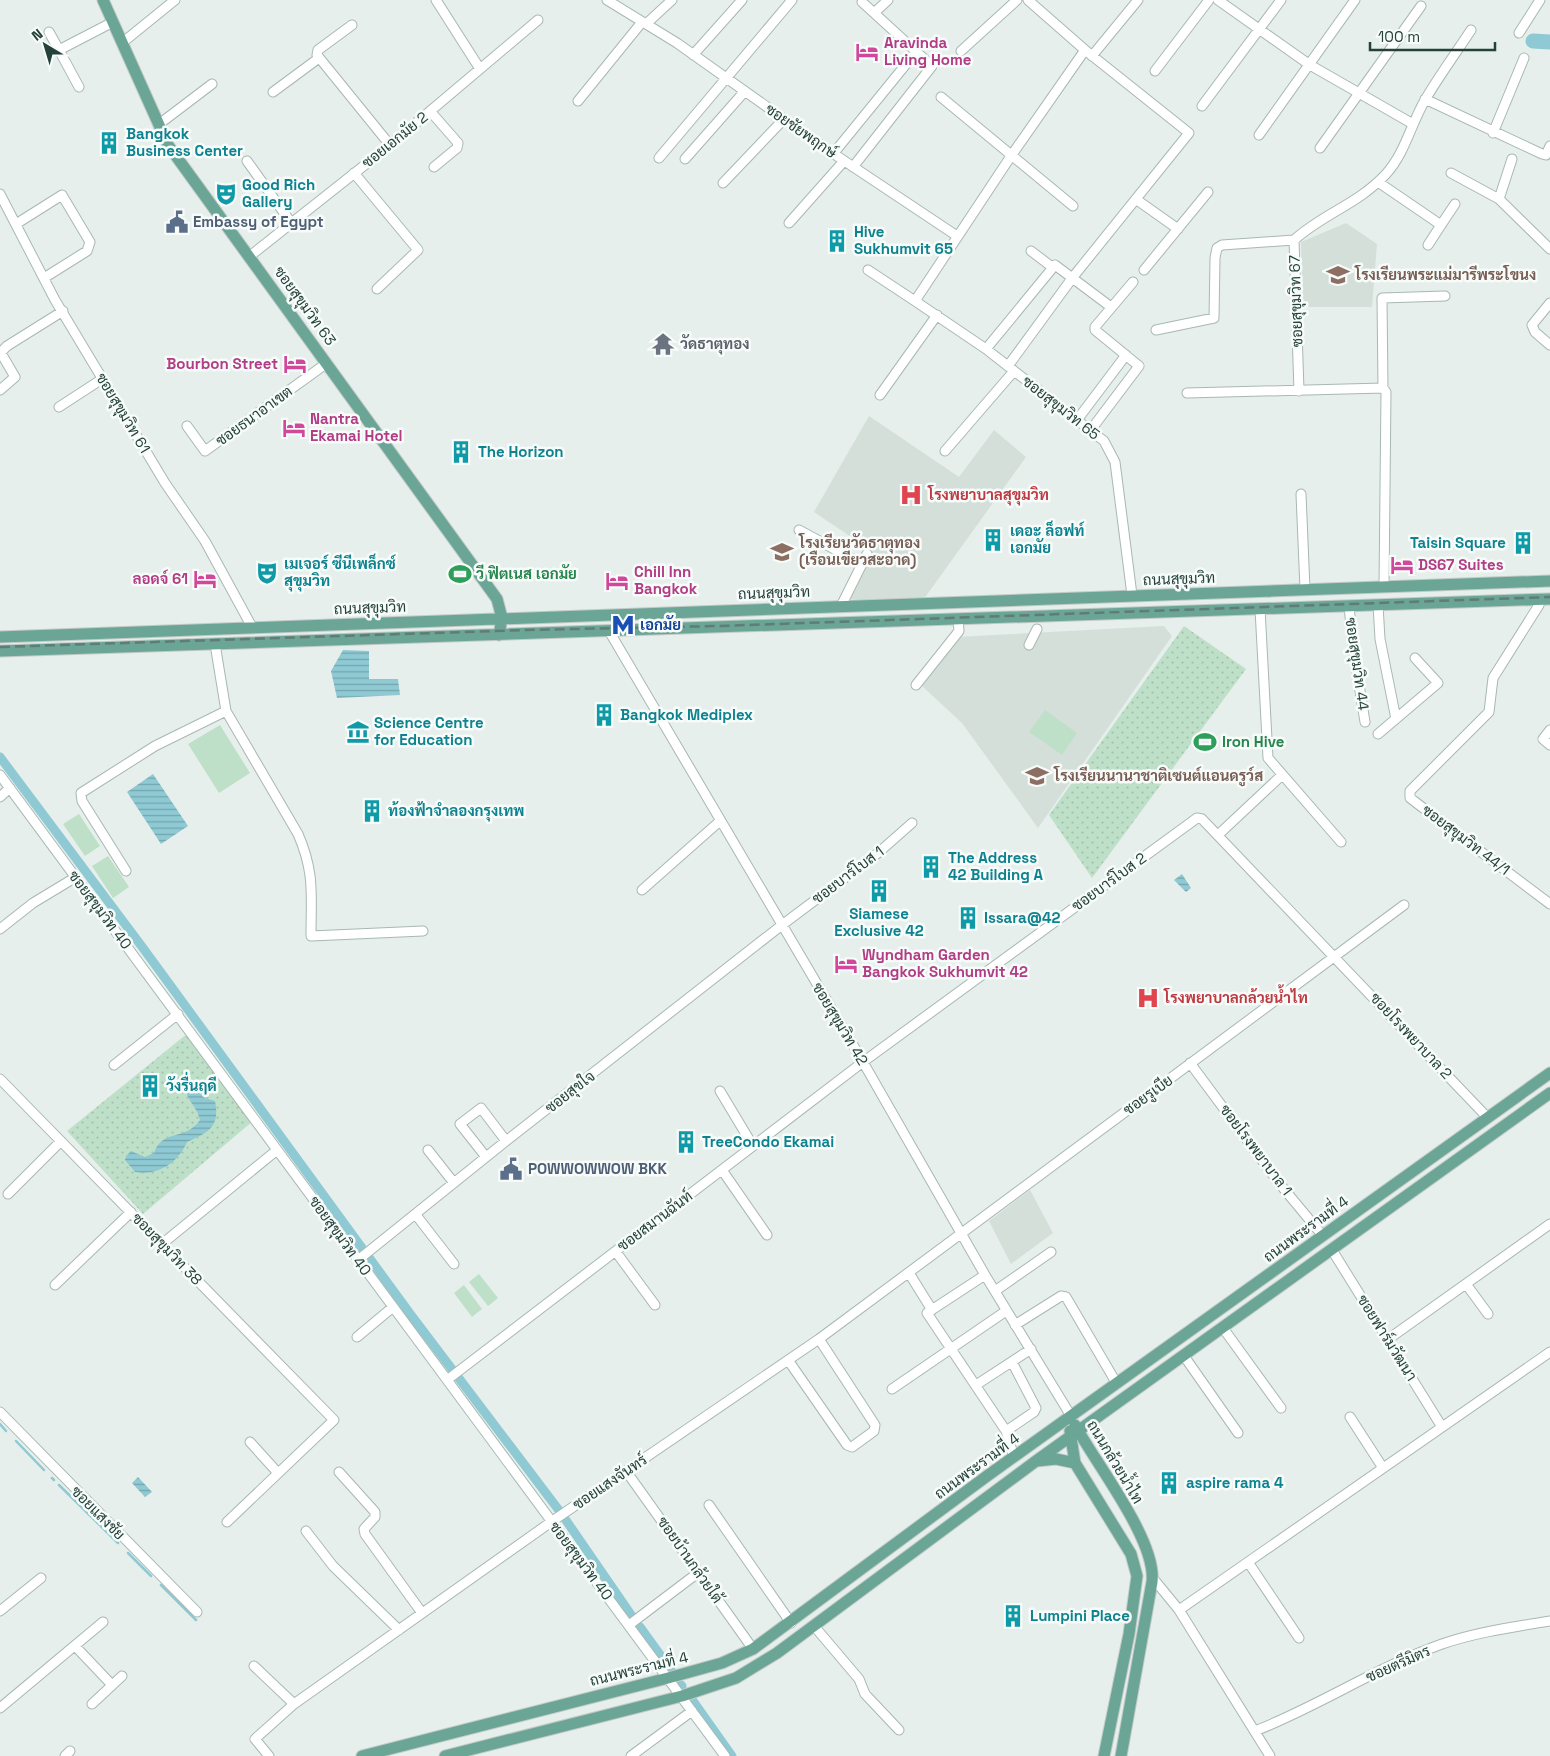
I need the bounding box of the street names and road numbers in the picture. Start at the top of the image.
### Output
street label: ซอยชัยพฤกษ์ [762,99,841,163]
street label: ซอยเอกมัย 2 [358,107,432,172]
street label: ซอยสุขุมวิท 67 [1284,255,1309,347]
street label: ซอยสุขุมวิท 63 [269,262,340,350]
street label: ซอยสุขุมวิท 61 [90,369,155,457]
street label: ซอยสุขุมวิท 65 [1018,371,1104,445]
street label: ซอยธนาอาเขต [212,381,296,450]
street label: ถนนสุขุมวิท [1143,568,1215,591]
street label: ถนนสุขุมวิท [738,582,810,605]
street label: ถนนสุขุมวิท [334,597,406,620]
street label: ซอยสุขุมวิท 44 [1340,616,1373,712]
street label: ซอยสุขุมวิท 44/1 [1417,800,1514,881]
street label: ซอยบาร์โบส 1 [808,841,887,908]
street label: ซอยบาร์โบส 2 [1068,848,1150,915]
street label: ซอยสุขุมวิท 40 [63,867,136,954]
street label: ซอยสุขุมวิท 42 [807,979,873,1070]
street label: ซอยโรงพยาบาล 2 [1366,988,1456,1083]
street label: ซอยสุขใจ [541,1066,600,1119]
street label: ซอยรูเบีย [1119,1070,1177,1120]
street label: ซอยโรงพยาบาล 1 [1216,1101,1297,1199]
street label: ซอยสมานฉันท์ [613,1186,696,1255]
street label: ถนนพระรามที่ 4 [1256,1187,1352,1266]
street label: ซอยสุขุมวิท 40 [304,1192,376,1280]
street label: ซอยสุขุมวิท 38 [127,1209,207,1290]
street label: ซอยฟาร์มวัฒนา [1353,1291,1421,1384]
street label: ถนนกล้วยน้ำไท [1083,1415,1150,1507]
street label: ถนนพระรามที่ 4 [927,1424,1023,1503]
street label: ซอยแสงจันทร์ [569,1450,651,1513]
street label: ซอยแสงชัย [67,1482,129,1544]
street label: ซอยบ้านกล้วยใต้ [654,1513,728,1607]
street label: ซอยสุขุมวิท 40 [544,1518,617,1605]
street label: ซอยตรีมิตร [1363,1641,1433,1686]
street label: ถนนพระรามที่ 4 [587,1642,690,1690]

